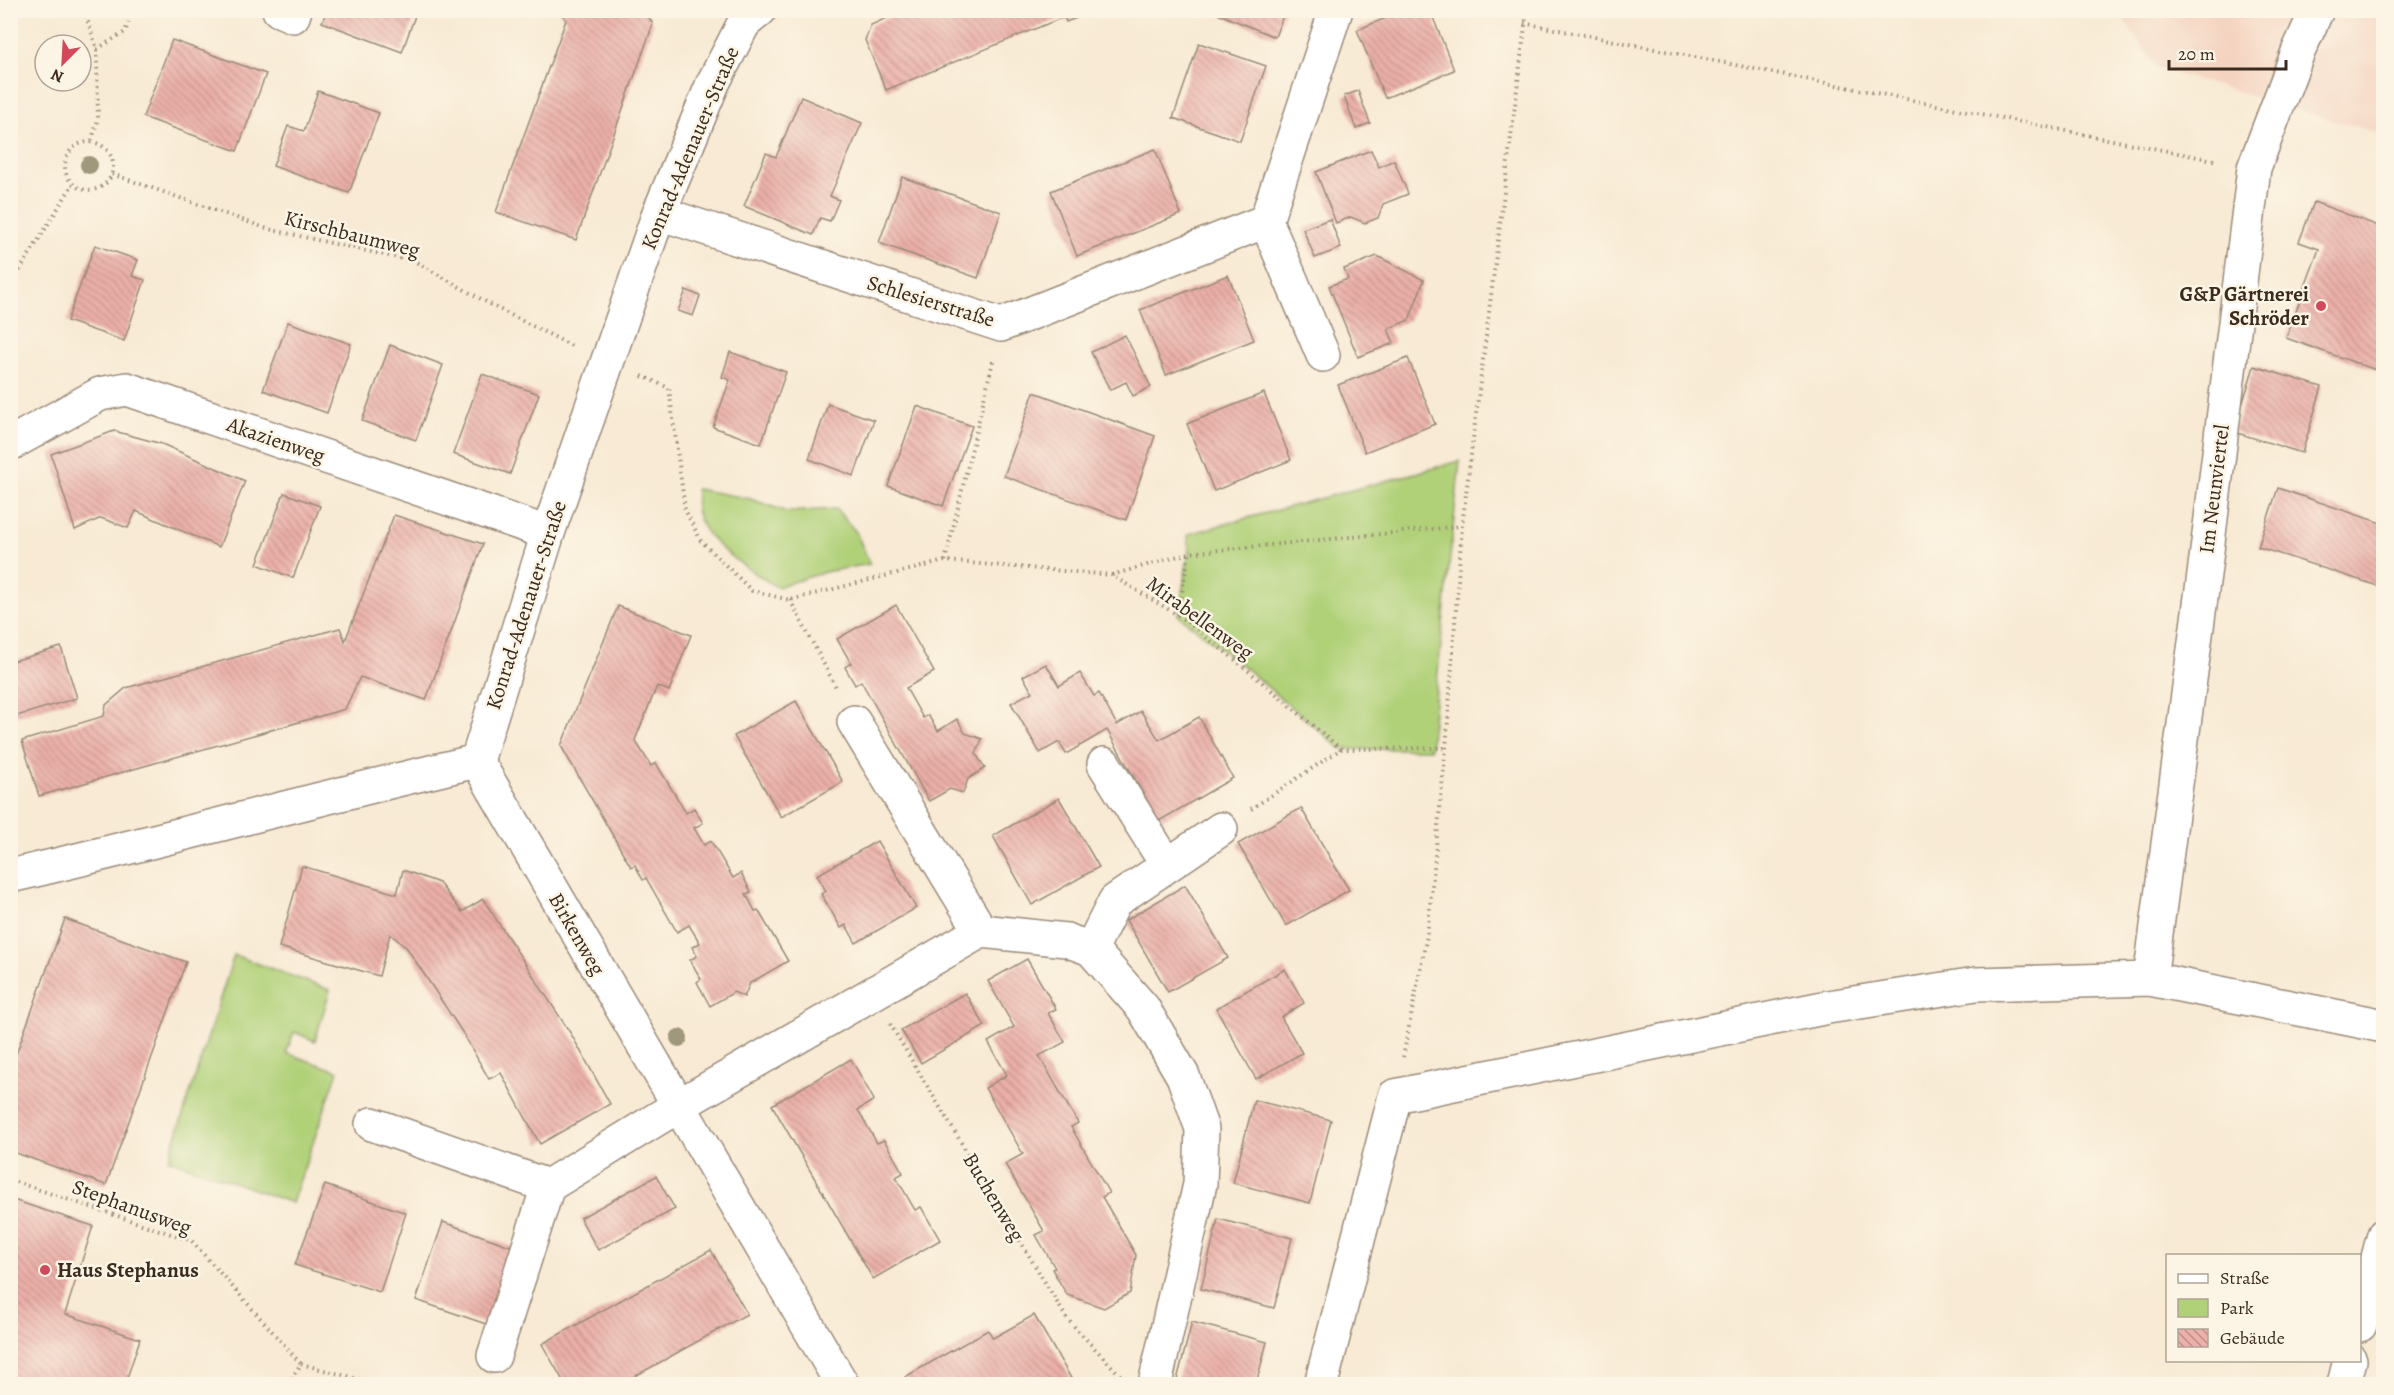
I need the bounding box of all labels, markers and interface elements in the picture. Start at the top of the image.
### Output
north arrow [33,33,93,93]
scale bar [2169,33,2286,71]
street label: Konrad-Adenauer-Straße [634,42,746,254]
text: 20 m [2178,42,2215,66]
text: N [47,63,67,88]
street label: Kirschbaumweg [281,204,423,264]
street label: Schlesierstraße [864,268,998,334]
place label: G&P Gärtnerei Schröder [2179,280,2309,332]
marker: G&P Gärtnerei Schröder [2314,299,2328,313]
street label: Akazienweg [222,410,329,470]
street label: Im Neunviertel [2192,423,2236,555]
street label: Konrad-Adenauer-Straße [479,497,573,713]
street label: Mirabellenweg [1141,570,1260,667]
street label: Birkenweg [542,888,612,981]
street label: Buchenweg [957,1147,1032,1247]
street label: Stephanusweg [68,1172,196,1242]
legend [2166,1254,2361,1362]
place label: Haus Stephanus [57,1256,199,1284]
marker: Haus Stephanus [38,1263,52,1277]
text: Straße [2220,1266,2269,1290]
text: Park [2220,1296,2254,1320]
text: Gebäude [2220,1326,2285,1350]

